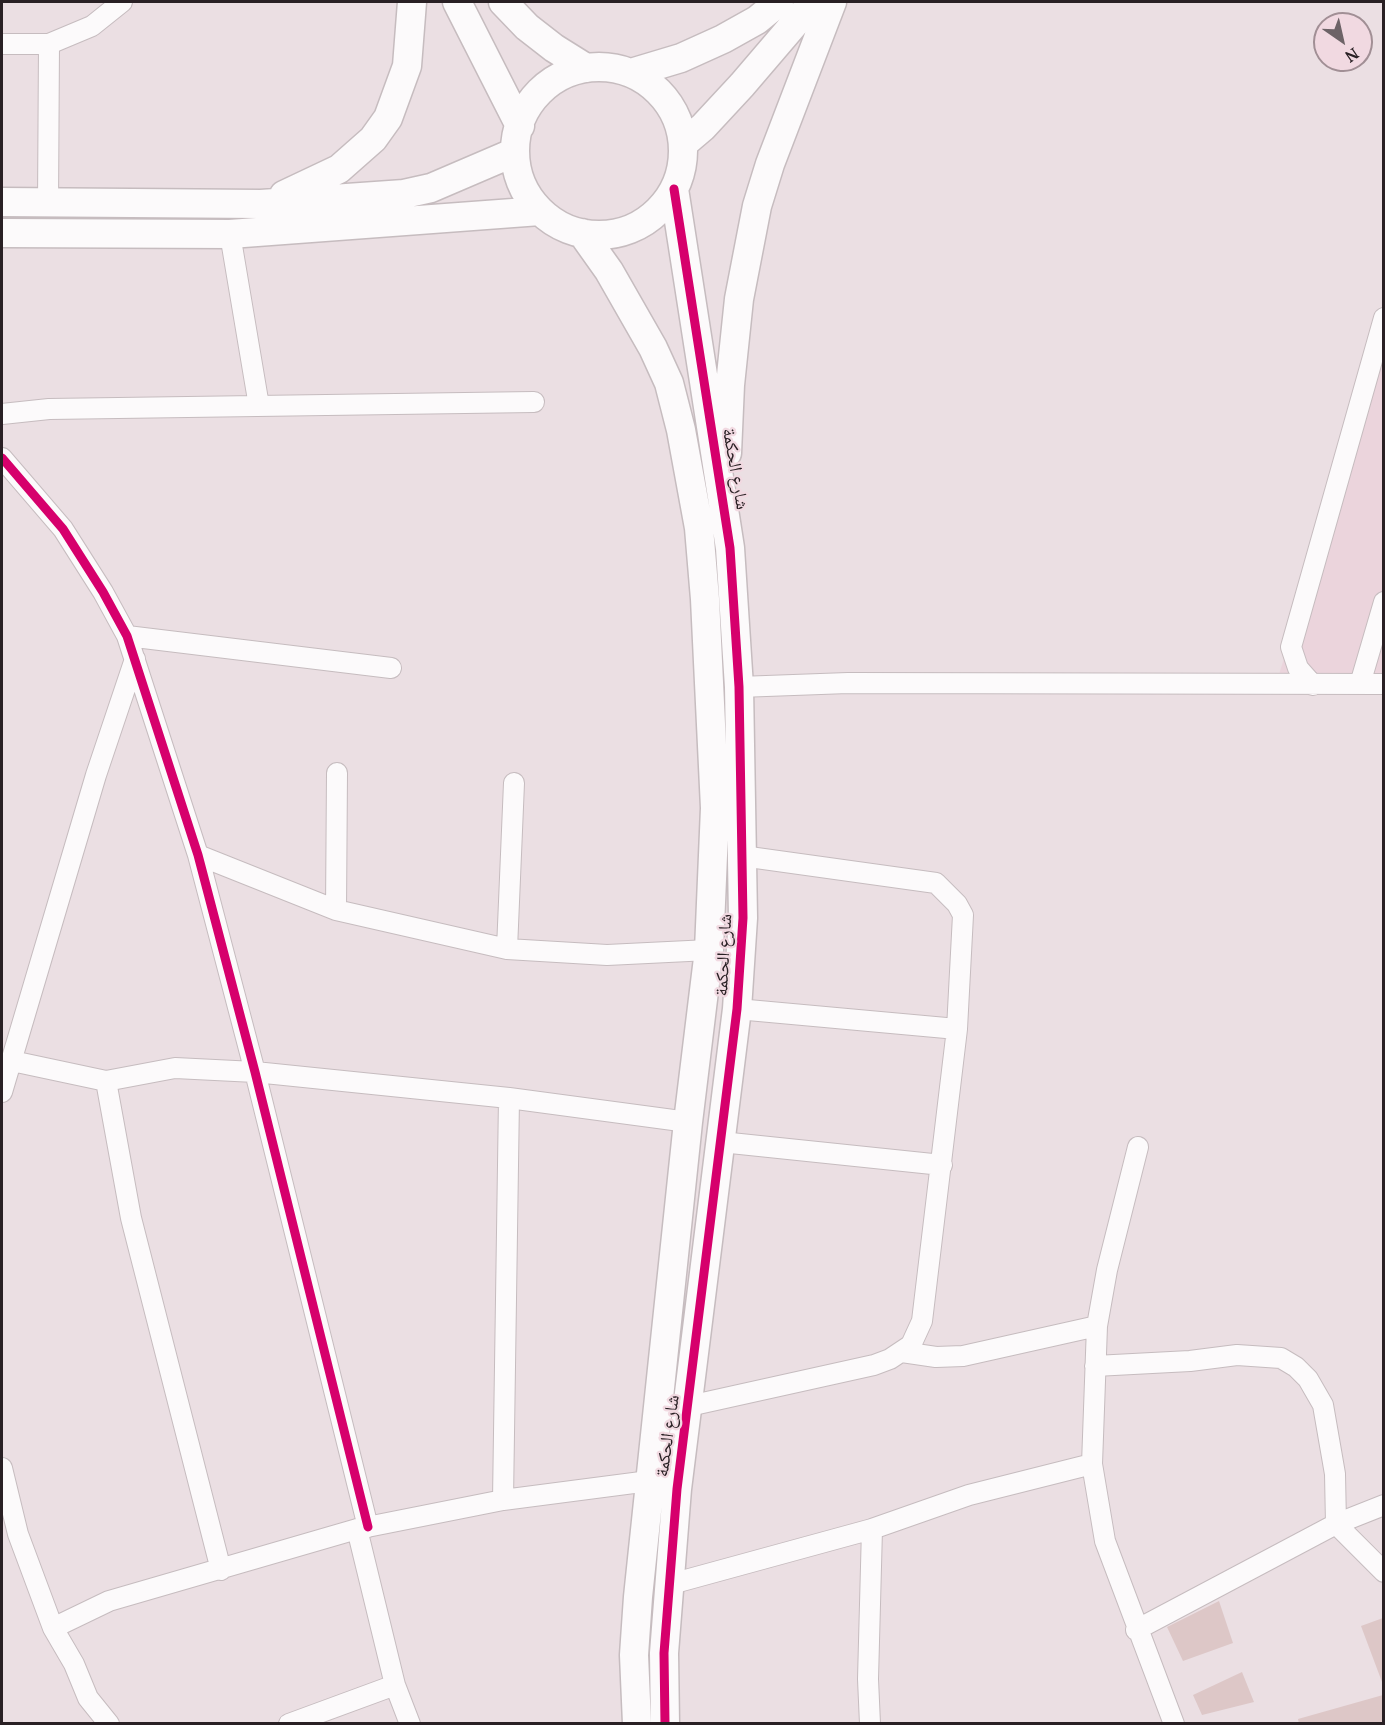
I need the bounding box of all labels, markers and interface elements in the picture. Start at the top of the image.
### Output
north arrow [1313,12,1373,72]
text: N [1341,43,1363,68]
street label: شارع الحكمة [717,426,753,512]
street label: شارع الحكمة [711,913,737,997]
street label: شارع الحكمة [652,1394,684,1478]

